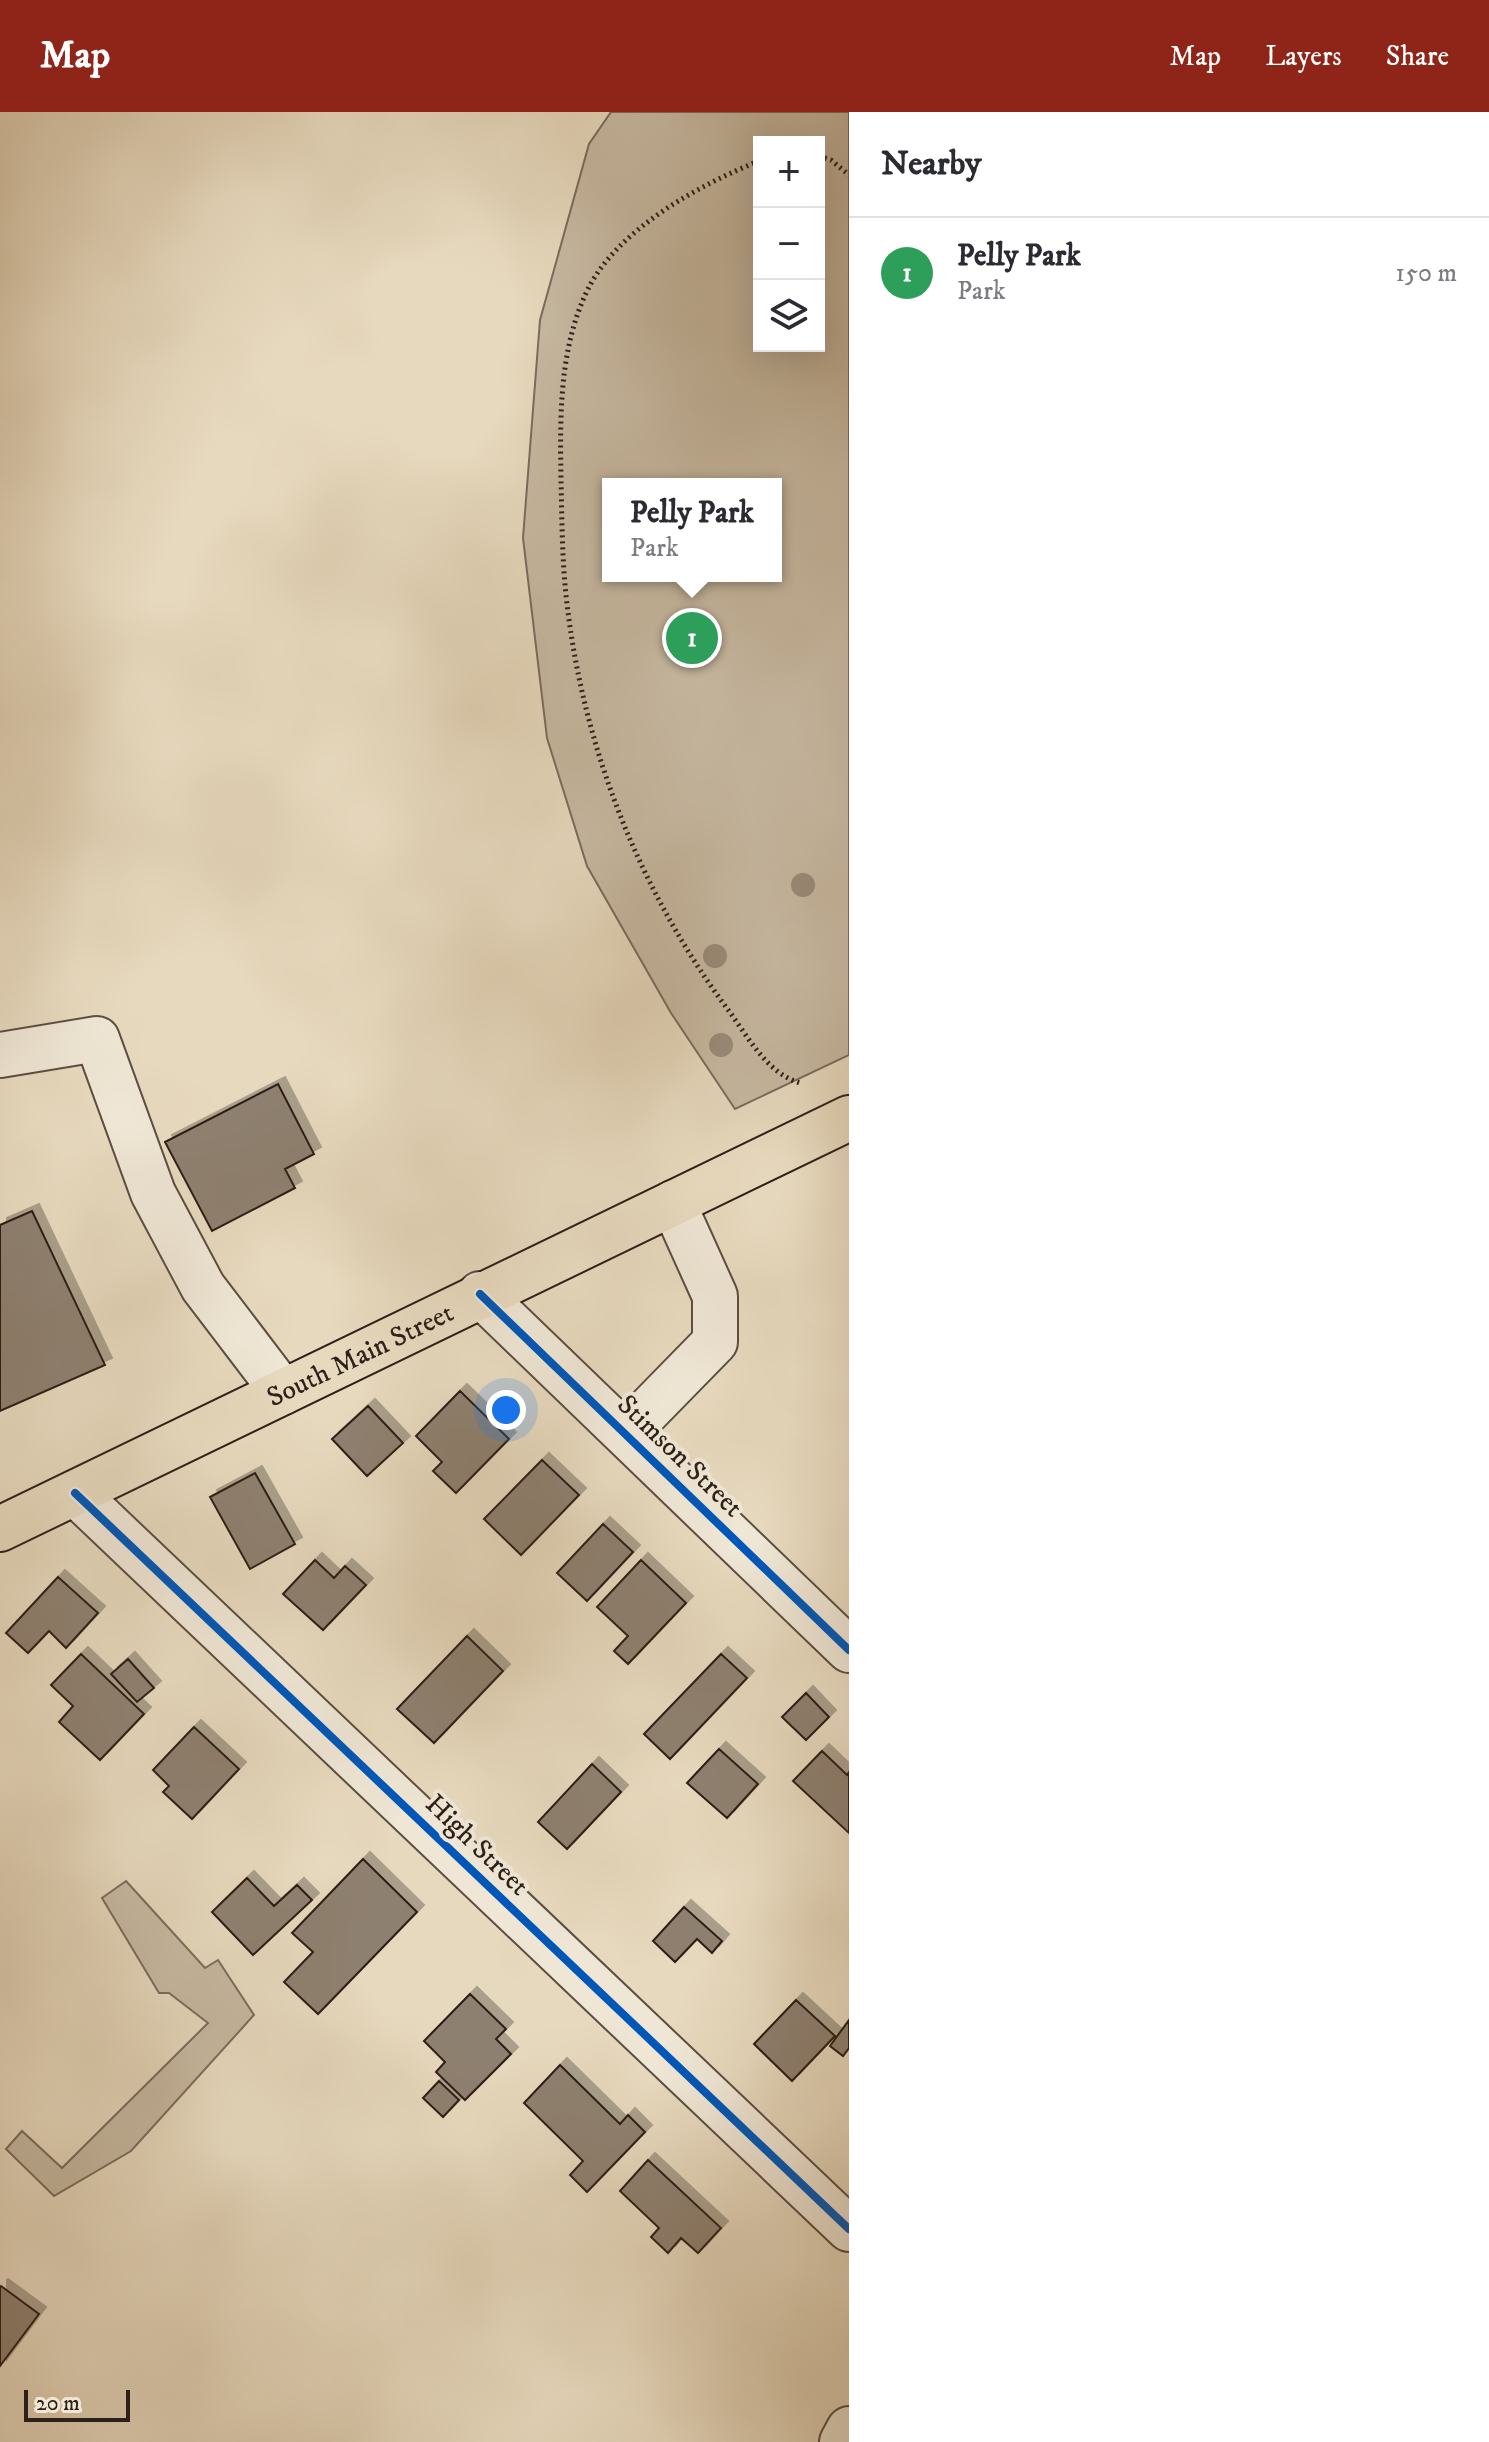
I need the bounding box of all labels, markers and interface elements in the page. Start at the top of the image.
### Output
text: Map [40,32,110,80]
text: Map [1170,39,1221,74]
text: Layers [1265,39,1342,74]
text: Share [1386,39,1449,74]
map controls [753,136,825,352]
button: + [753,136,825,208]
text: Nearby [881,143,982,185]
button: − [753,208,825,280]
text: Pelly Park [957,238,1081,275]
text: 1 [902,257,912,290]
text: 150 m [1396,257,1457,290]
text: Park [957,275,1006,308]
button: layers [753,280,825,352]
popup [602,478,782,582]
text: Pelly Park [630,495,754,532]
text: Park [630,532,679,565]
pin: 1 [666,608,718,668]
street label: South Main Street [261,1295,459,1415]
street label: Stimson Street [610,1387,750,1525]
your location [486,1390,526,1430]
street label: High Street [418,1787,536,1903]
scale bar [24,2386,130,2422]
text: 20 m [36,2390,80,2417]

